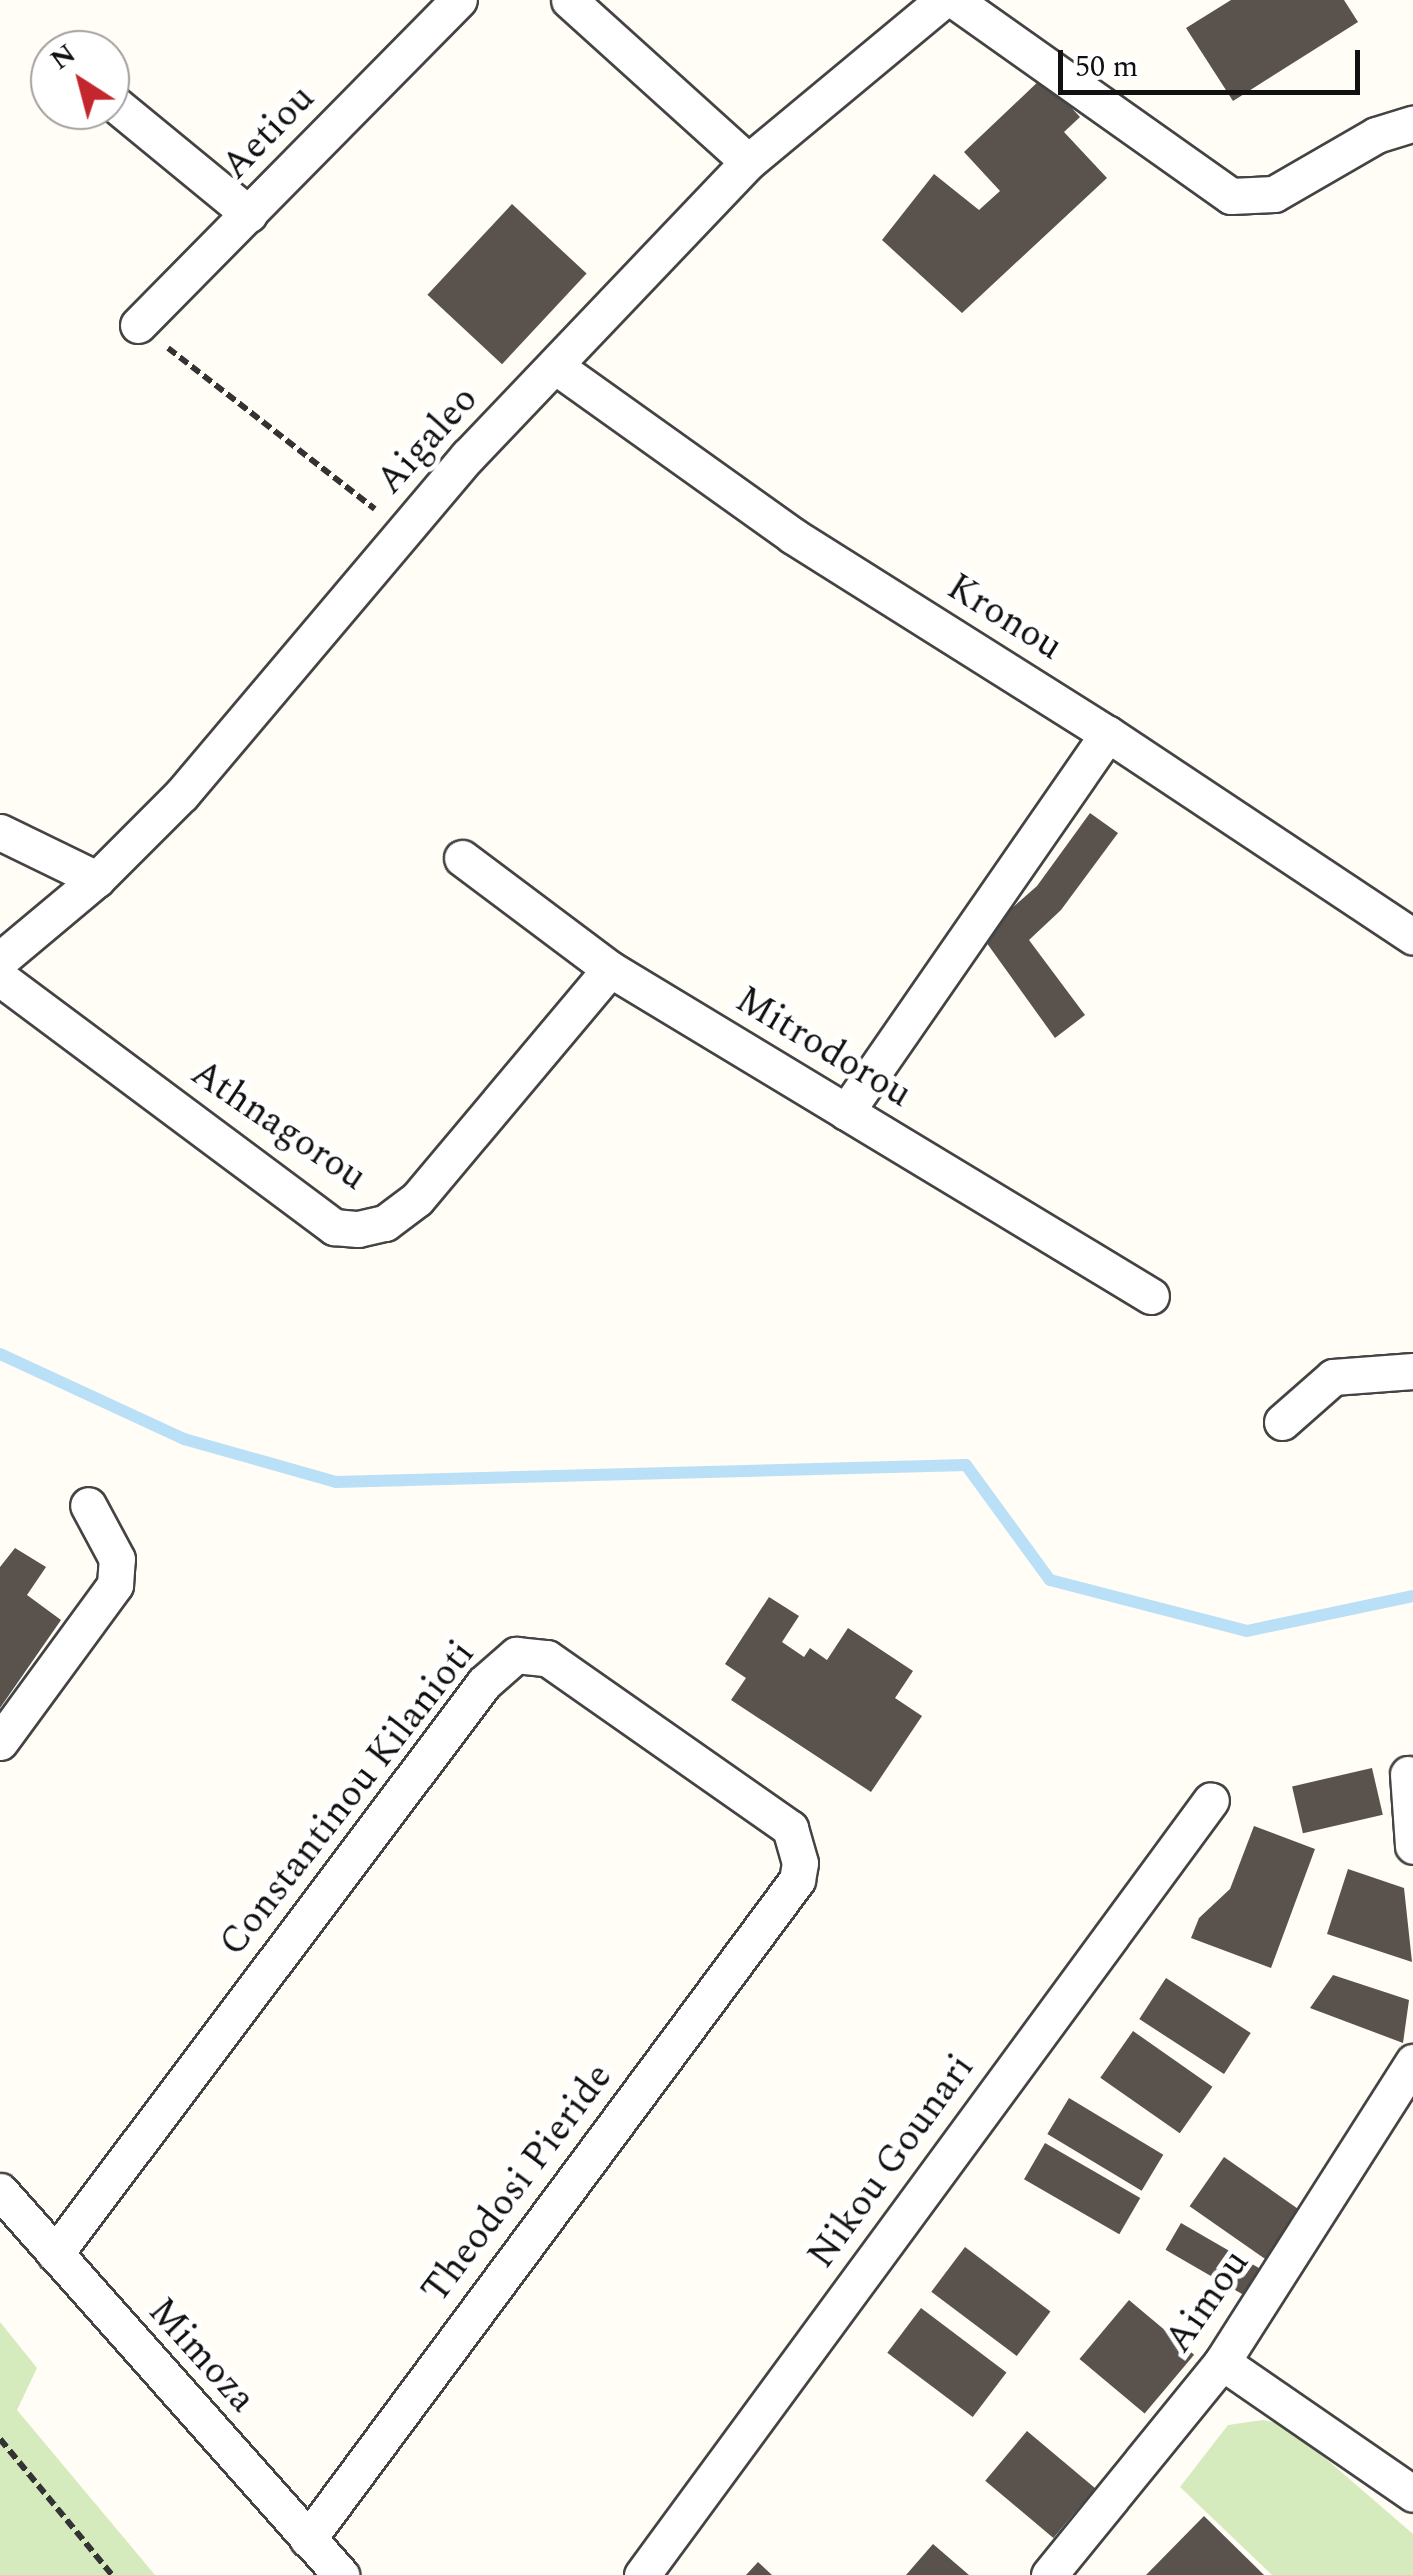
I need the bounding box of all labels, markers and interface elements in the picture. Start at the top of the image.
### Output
north arrow [30,30,130,130]
scale bar [1063,30,1366,92]
text: N [41,33,85,81]
text: 50 m [1075,44,1138,90]
street label: Aetiou [213,76,325,190]
street label: Aigaleo [368,378,488,504]
street label: Kronou [938,565,1070,671]
street label: Mitrodorou [727,978,919,1118]
street label: Athnagorou [182,1051,374,1201]
street label: Constantinou Kilanioti [211,1632,485,1966]
street label: Nikou Gounari [799,2046,985,2278]
street label: Theodosi Pieride [413,2055,623,2313]
street label: Aimou [1156,2242,1260,2362]
street label: Mimoza [138,2289,264,2423]

